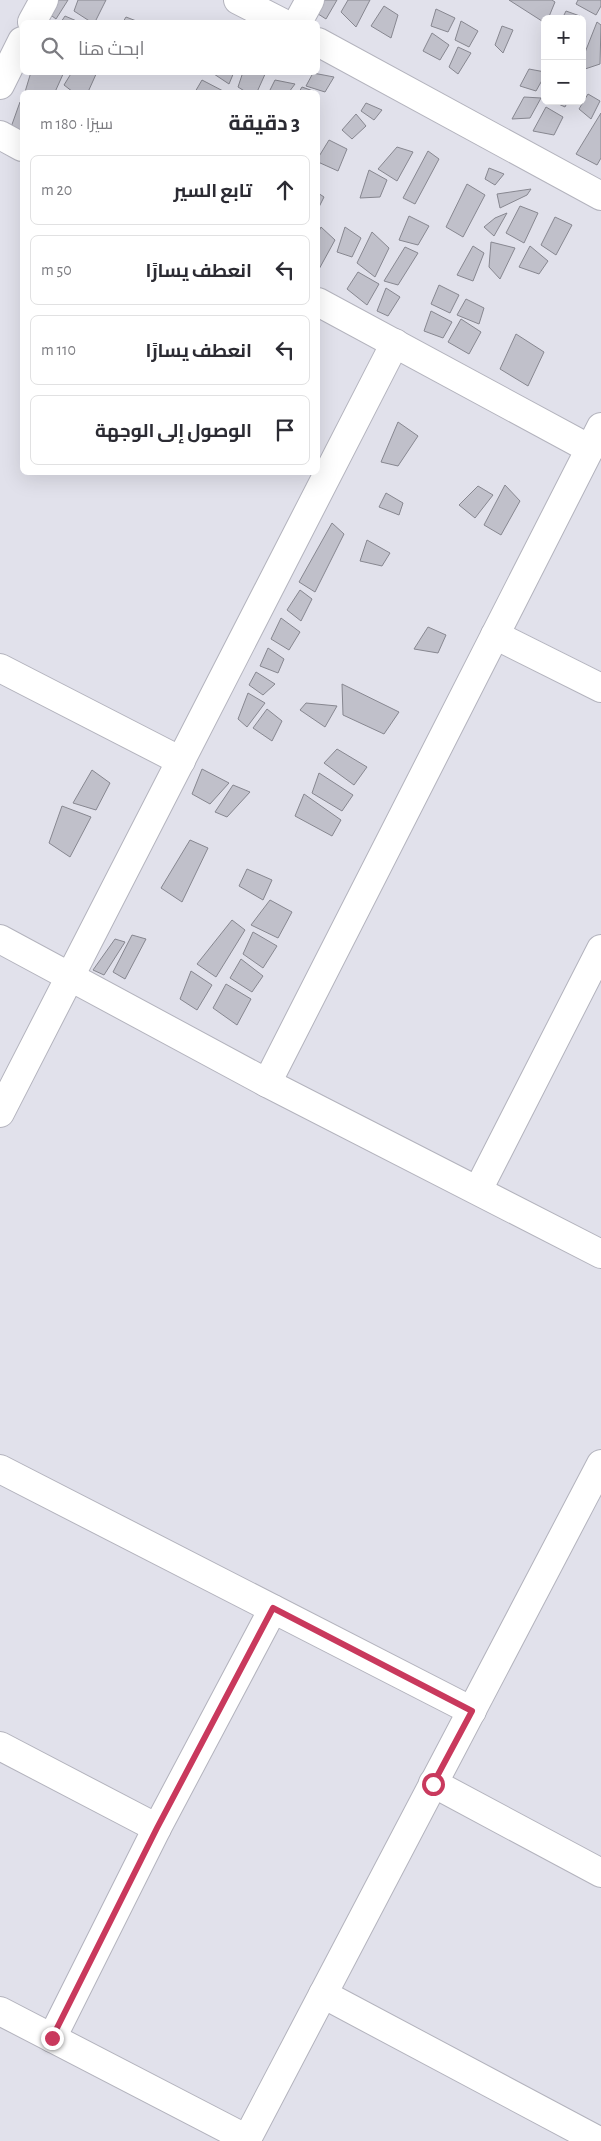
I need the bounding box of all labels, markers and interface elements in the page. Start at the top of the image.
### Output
map controls [541,15,586,105]
button: + [541,15,586,60]
search box [20,20,320,75]
icon: search [38,34,66,62]
text: ابحث هنا [78,40,145,59]
button: − [541,60,586,105]
text: 3 دقيقة [228,113,300,134]
text: سيرًا · 180 m [40,116,113,132]
icon: ahead [271,176,299,204]
text: 20 m [41,182,72,198]
text: تابع السير [174,182,252,201]
icon: left [271,256,299,284]
text: 50 m [41,262,72,278]
text: انعطف يسارًا [146,262,252,281]
icon: left [271,336,299,364]
text: 110 m [41,342,76,358]
text: انعطف يسارًا [146,342,252,361]
icon: arrive [271,416,299,444]
text: الوصول إلى الوجهة [95,422,252,441]
route start [422,1773,445,1796]
route end [41,2027,64,2050]

